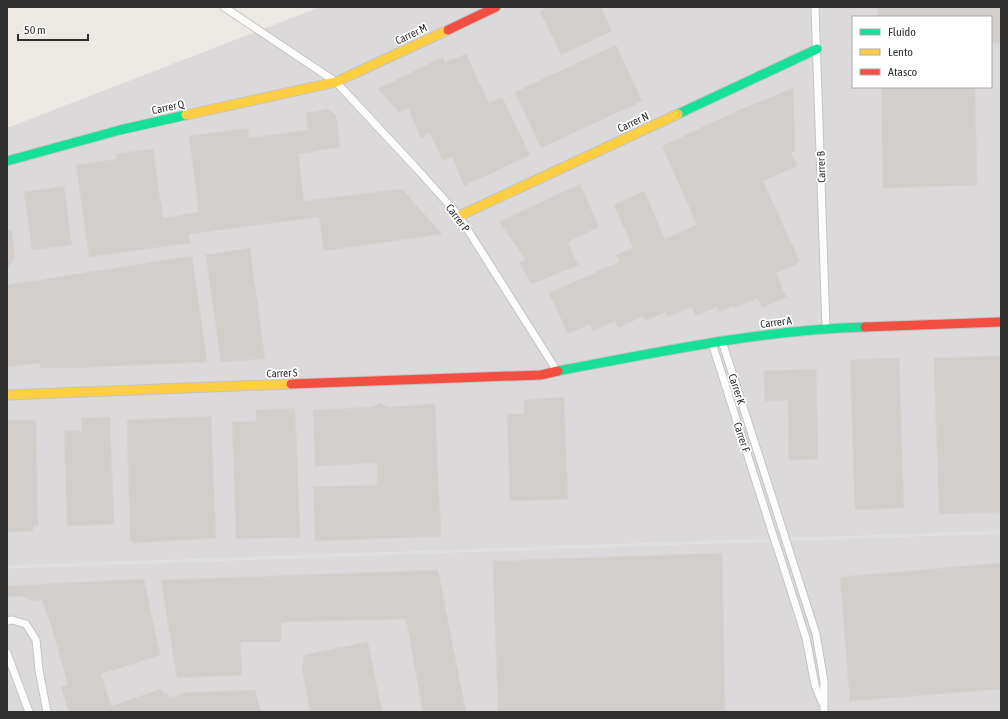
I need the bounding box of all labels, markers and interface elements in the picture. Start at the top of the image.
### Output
scale bar [18,16,88,42]
legend [852,16,992,88]
street label: Carrer M [393,21,429,47]
text: 50 m [24,23,46,37]
text: Fluido [888,25,916,39]
text: Lento [888,45,913,59]
text: Atasco [888,65,918,79]
street label: Carrer Q [151,98,186,116]
street label: Carrer N [616,110,650,134]
street label: Carrer B [814,150,828,183]
street label: Carrer P [444,202,472,234]
street label: Carrer A [760,314,793,330]
street label: Carrer S [266,366,298,380]
street label: Carrer K [726,372,748,406]
street label: Carrer F [732,421,753,454]

